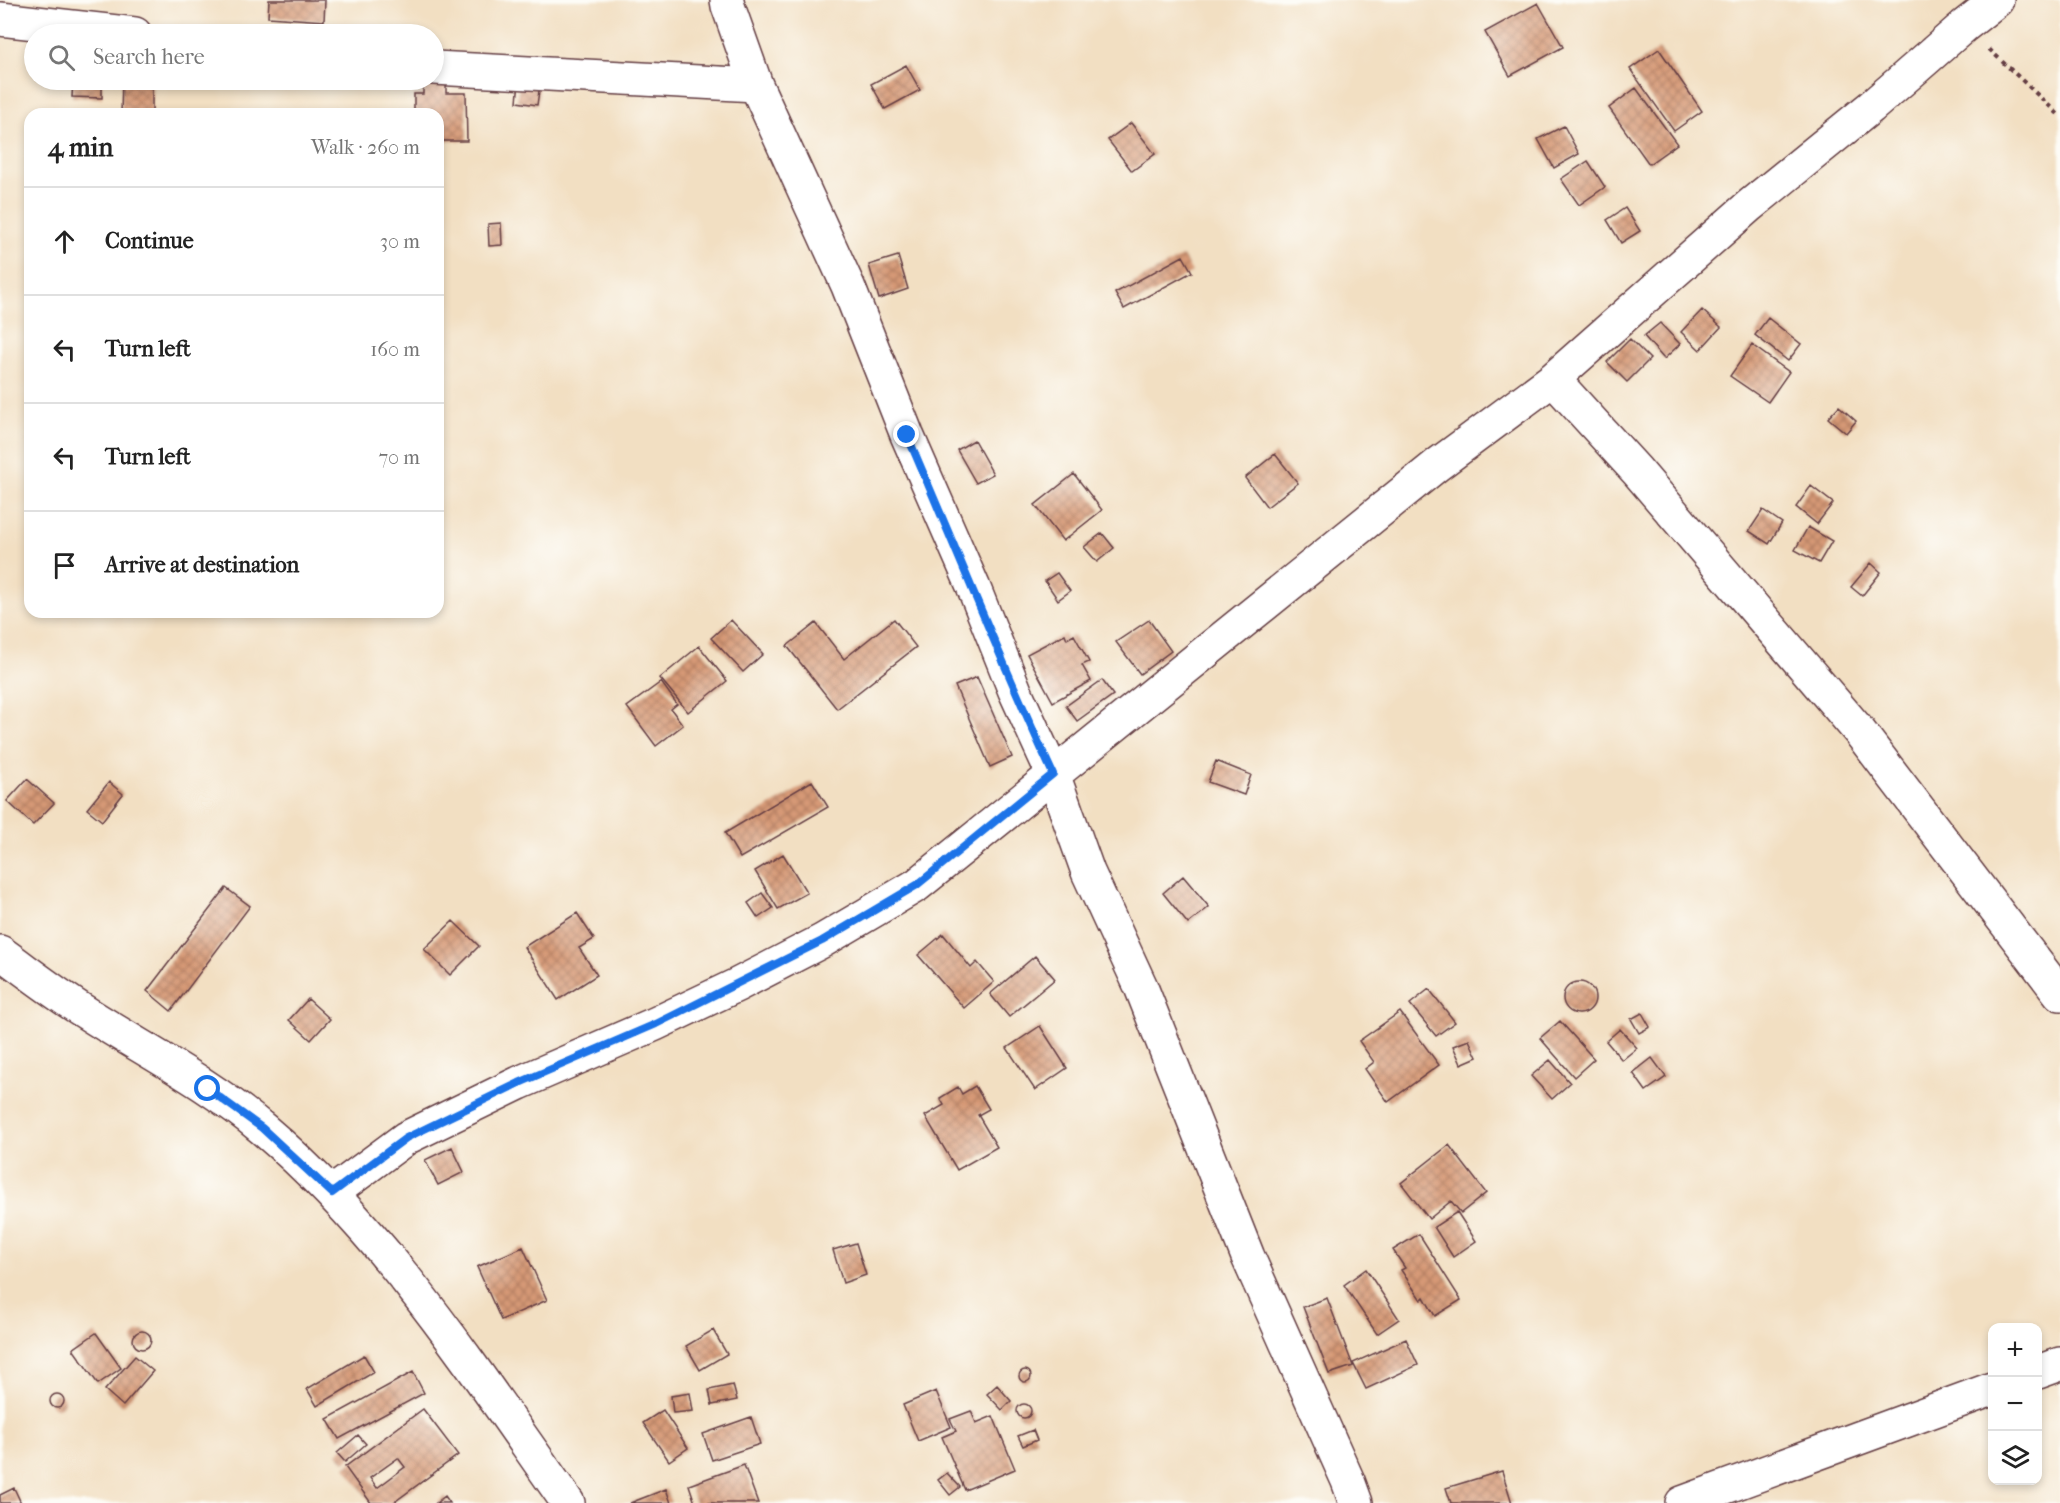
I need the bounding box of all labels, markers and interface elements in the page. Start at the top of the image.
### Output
search box [24,24,444,90]
icon: search [45,41,78,74]
text: Search here [93,44,205,70]
text: 4 min [48,132,113,163]
text: Walk · 260 m [311,136,420,159]
icon: ahead [48,225,81,258]
text: Continue [105,228,194,254]
text: 30 m [380,230,420,253]
icon: left [48,333,81,366]
text: Turn left [105,336,191,362]
text: 160 m [370,338,420,361]
route end [893,421,919,447]
icon: left [48,441,81,474]
text: Turn left [105,444,191,470]
text: 70 m [378,446,420,469]
icon: arrive [48,549,81,582]
text: Arrive at destination [105,552,299,578]
route start [194,1075,220,1101]
map controls [1988,1323,2042,1485]
button: + [1988,1323,2042,1377]
button: − [1988,1377,2042,1431]
button: layers [1988,1431,2042,1485]

